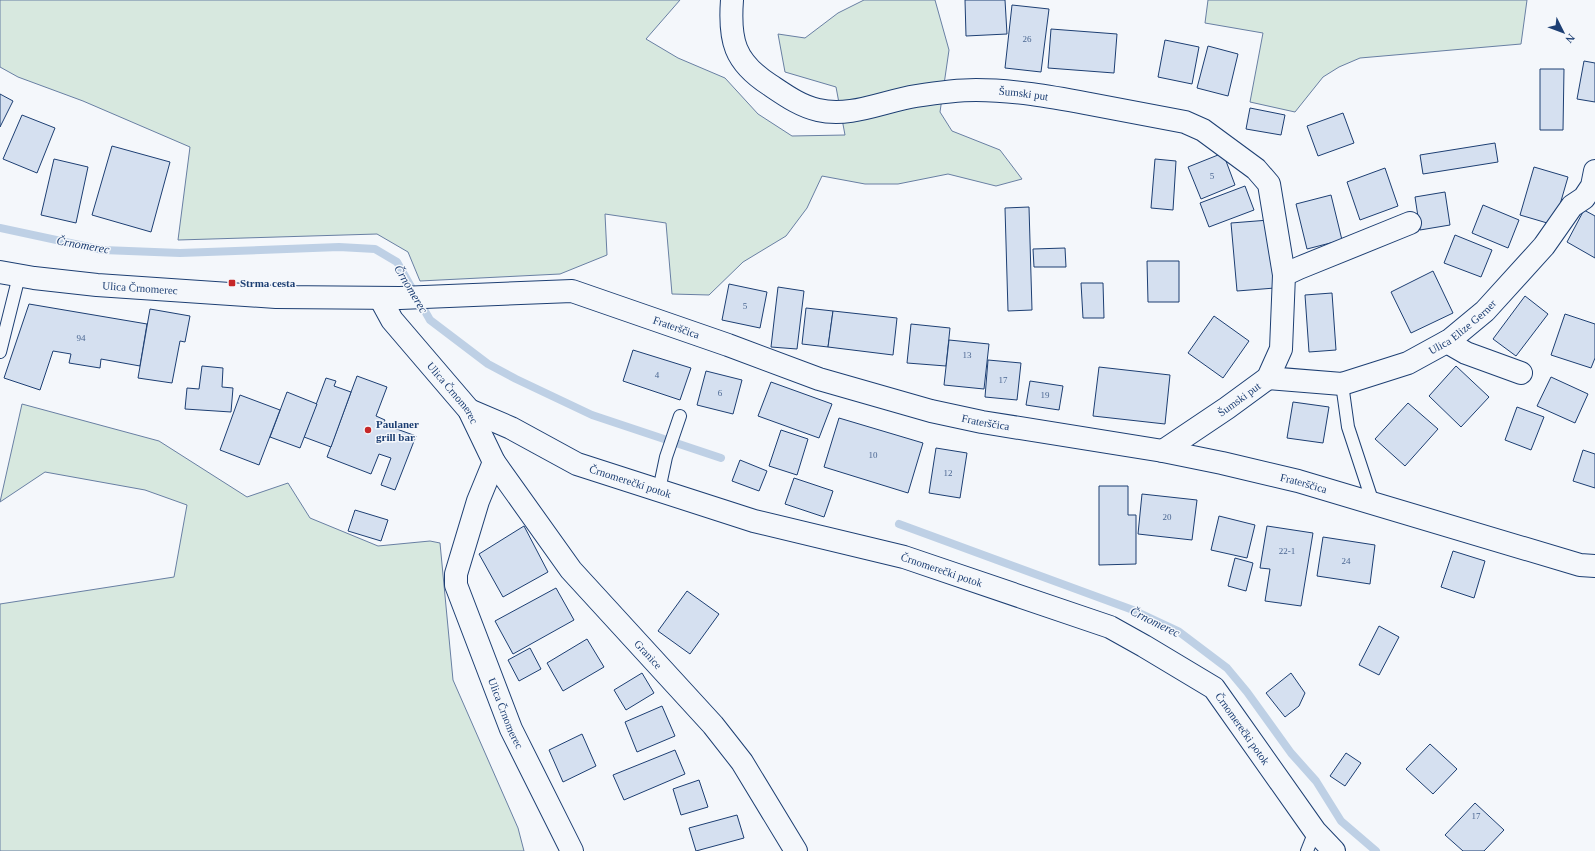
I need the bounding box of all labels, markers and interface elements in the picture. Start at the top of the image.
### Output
north arrow [1543,12,1583,52]
text: N [1563,32,1578,46]
house number: 26 [1023,34,1032,44]
street label: Šumski put [998,85,1049,103]
house number: 5 [1210,171,1215,181]
water label: Črnomerec [55,233,111,257]
water label: Črnomerec [391,262,431,316]
place label: Strma cesta [240,277,296,289]
marker: Strma cesta [227,278,237,288]
street label: Ulica Črnomerec [102,279,178,296]
street label: Ulica Elize Gerner [1426,297,1499,357]
house number: 5 [743,301,748,311]
street label: Fraterščica [652,314,701,341]
house number: 94 [77,333,86,343]
house number: 13 [963,350,972,360]
street label: Ulica Črnomerec [425,360,481,426]
house number: 4 [655,370,660,380]
house number: 17 [999,375,1008,385]
street label: Šumski put [1215,380,1263,419]
house number: 6 [718,388,723,398]
house number: 19 [1041,390,1050,400]
street label: Fraterščica [961,412,1011,432]
place label: Paulaner grill bar [376,418,419,443]
marker: Paulaner grill bar [363,425,373,435]
house number: 10 [869,450,878,460]
street label: Črnomerečki potok [588,462,673,500]
house number: 12 [944,468,953,478]
street label: Fraterščica [1279,471,1329,495]
house number: 20 [1163,512,1172,522]
house number: 22-1 [1279,546,1295,556]
street label: Črnomerečki potok [899,550,985,589]
house number: 24 [1342,556,1351,566]
water label: Črnomerec [1128,604,1183,640]
street label: Granice [632,637,665,671]
street label: Ulica Črnomerec [486,676,526,751]
street label: Črnomerečki potok [1213,690,1273,767]
house number: 17 [1472,811,1481,821]

